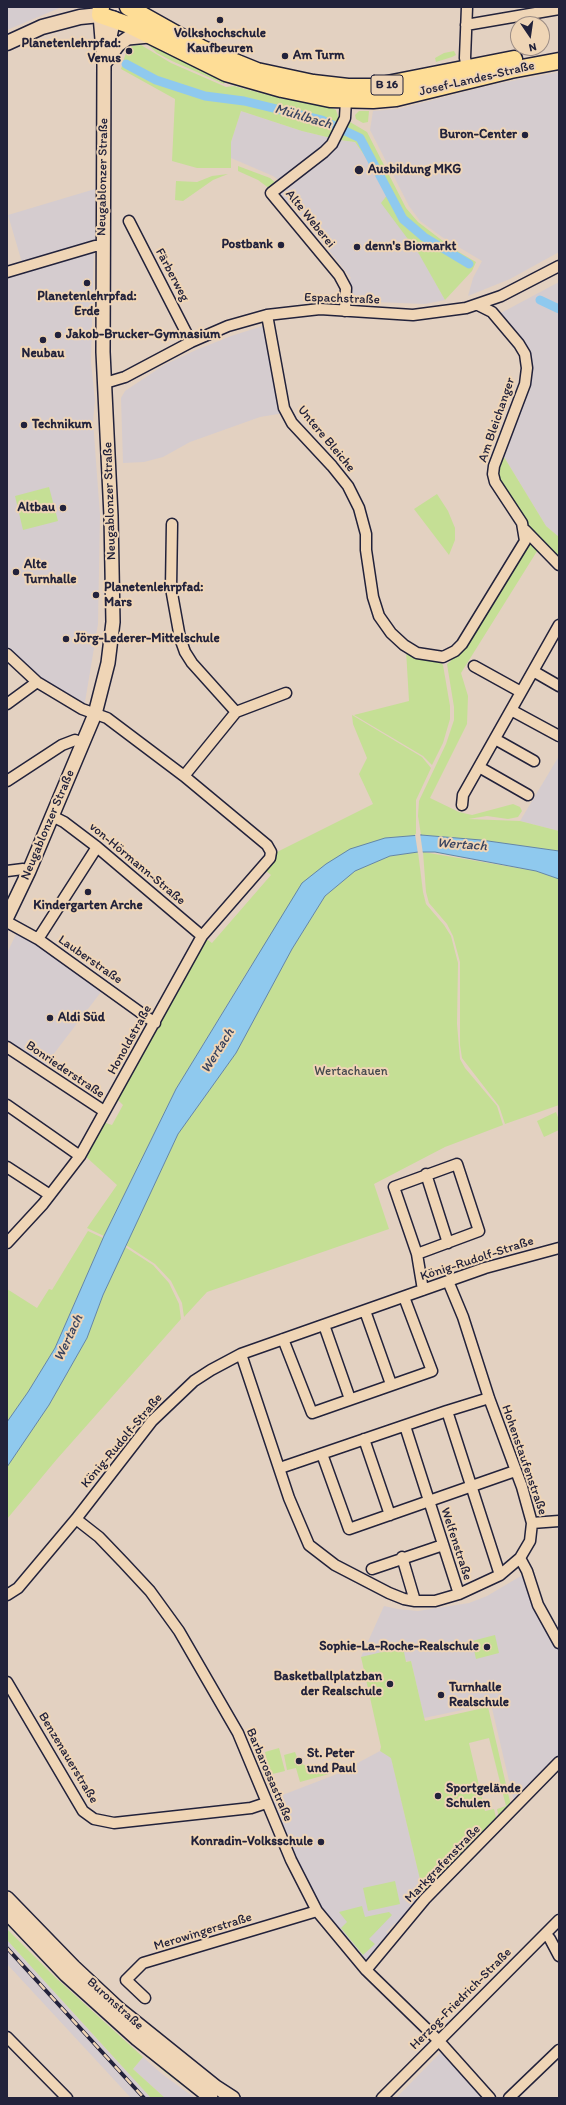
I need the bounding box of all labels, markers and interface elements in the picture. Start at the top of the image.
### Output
marker: Volkshochschule Kaufbeuren [215,15,225,25]
north arrow [510,16,550,56]
place label: Volkshochschule Kaufbeuren [174,26,266,57]
place label: Planetenlehrpfad: Venus [21,36,121,67]
text: N [528,40,538,54]
marker: Planetenlehrpfad: Venus [124,46,134,56]
place label: Am Turm [293,48,344,64]
marker: Am Turm [280,51,290,61]
street label: Josef-Landes-Straße [418,58,536,100]
road number: B 16 [371,75,403,95]
water label: Mühlbach [273,101,333,133]
street label: Neugablonzer Straße [94,118,112,236]
place label: Buron-Center [440,127,517,143]
marker: Buron-Center [520,130,530,140]
place label: Ausbildung MKG [368,162,461,178]
marker: Ausbildung MKG [353,164,365,176]
street label: Alte Weberei [282,187,338,251]
place label: Postbank [221,237,273,253]
place label: denn's Biomarkt [365,239,456,255]
marker: Postbank [276,240,286,250]
marker: denn's Biomarkt [352,242,362,252]
street label: Färberweg [152,246,192,304]
marker: Planetenlehrpfad: Erde [82,278,92,288]
place label: Planetenlehrpfad: Erde [37,289,137,320]
street label: Espachstraße [304,290,380,308]
place label: Jakob-Brucker-Gymnasium [66,327,221,343]
marker: Jakob-Brucker-Gymnasium [53,330,63,340]
marker: Neubau [38,335,48,345]
place label: Neubau [22,346,64,362]
street label: Am Bleichanger [475,376,519,464]
street label: Untere Bleiche [294,403,358,475]
place label: Technikum [32,417,92,433]
marker: Technikum [19,420,29,430]
street label: Neugablonzer Straße [100,442,120,560]
place label: Altbau [17,500,55,516]
marker: Altbau [58,503,68,513]
place label: Alte Turnhalle [24,557,77,588]
marker: Alte Turnhalle [11,567,21,577]
place label: Planetenlehrpfad: Mars [104,580,204,611]
marker: Planetenlehrpfad: Mars [91,590,101,600]
place label: Jörg-Lederer-Mittelschule [74,631,220,647]
marker: Jörg-Lederer-Mittelschule [61,634,71,644]
street label: Neugablonzer Straße [18,768,78,882]
street label: von-Hörmann-Straße [86,819,188,909]
water label: Wertach [436,835,488,855]
marker: Kindergarten Arche [83,887,93,897]
place label: Kindergarten Arche [33,898,143,914]
street label: Lauberstraße [55,932,125,988]
street label: Honoldstraße [104,1003,156,1077]
place label: Aldi Süd [58,1010,105,1026]
marker: Aldi Süd [45,1013,55,1023]
water label: Wertach [198,1025,238,1077]
street label: Bonriederstraße [23,1038,107,1102]
park label: Wertachauen [314,1064,388,1080]
street label: König-Rudolf-Straße [418,1233,536,1285]
water label: Wertach [51,1312,87,1364]
street label: König-Rudolf-Straße [78,1391,166,1491]
street label: Hohenstaufenstraße [498,1403,550,1517]
street label: Welfenstraße [437,1506,475,1582]
place label: Sophie-La-Roche-Realschule [319,1639,479,1655]
marker: Sophie-La-Roche-Realschule [482,1642,492,1652]
place label: Basketballplatzban der Realschule [274,1669,382,1700]
marker: Basketballplatzban der Realschule [385,1679,395,1689]
place label: Turnhalle Realschule [449,1680,509,1711]
marker: Turnhalle Realschule [436,1690,446,1700]
street label: Benzenauerstraße [35,1710,101,1806]
street label: Barbarossastraße [242,1726,296,1824]
place label: St. Peter und Paul [307,1746,356,1777]
marker: St. Peter und Paul [294,1756,304,1766]
place label: Sportgelände Schulen [446,1781,521,1812]
marker: Sportgelände Schulen [433,1791,443,1801]
street label: Markgrafenstraße [402,1822,484,1906]
place label: Konradin-Volksschule [191,1834,313,1850]
marker: Konradin-Volksschule [316,1837,326,1847]
street label: Merowingerstraße [152,1910,254,1954]
street label: Herzog-Friedrich-Straße [407,1945,515,2053]
street label: Buronstraße [83,1975,147,2033]

